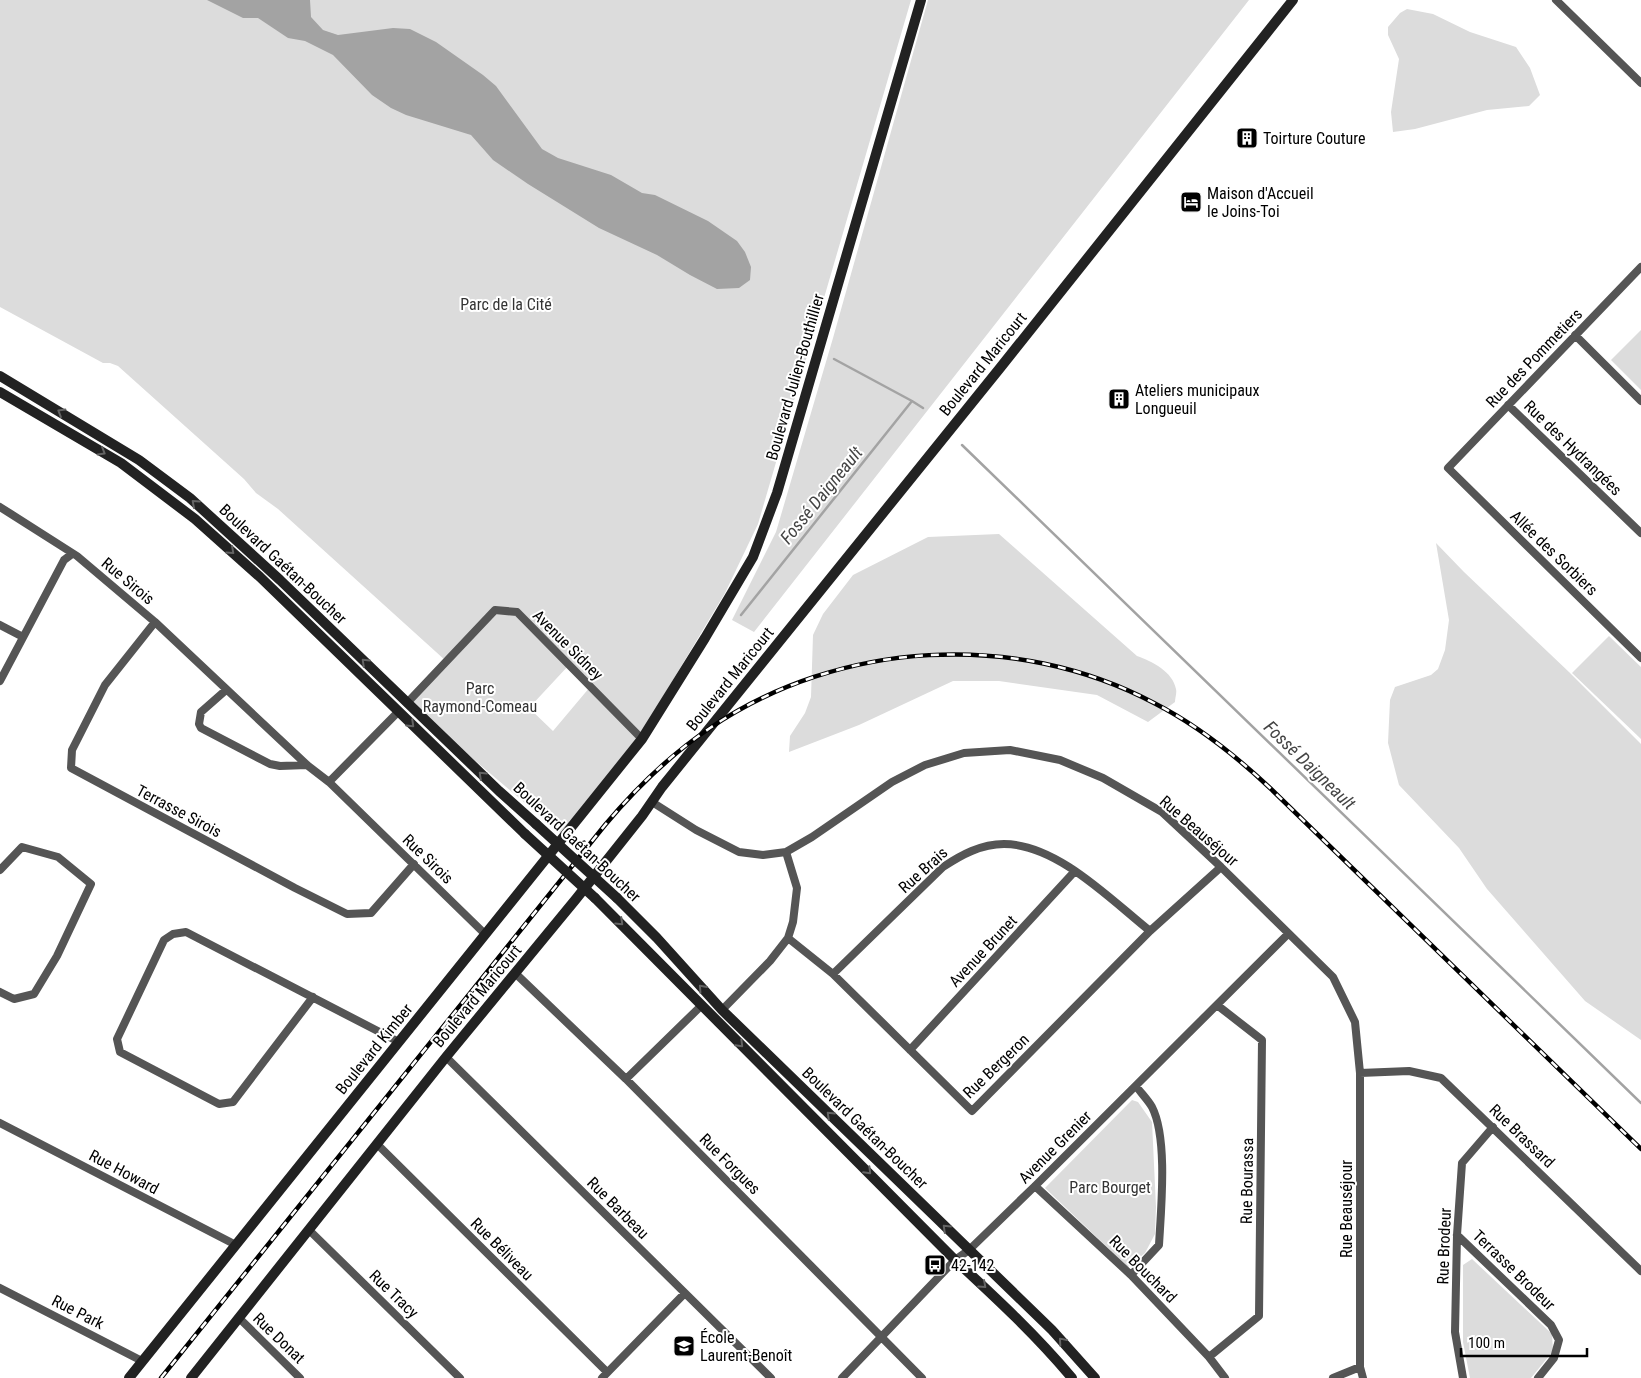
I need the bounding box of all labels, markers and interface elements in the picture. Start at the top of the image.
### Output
building icon: Toirture Couture [1235,126,1259,150]
place label: Toirture Couture [1263,129,1365,148]
place label: Maison d'Accueil le Joins-Toi [1207,184,1314,221]
hotel icon: Maison d'Accueil le Joins-Toi [1179,190,1203,214]
street label: Boulevard Julien-Bouthillier [762,291,828,462]
park label: Parc de la Cité [460,295,552,314]
street label: Rue des Pommetiers [1482,305,1586,411]
street label: Boulevard Maricourt [935,308,1031,420]
place label: Ateliers municipaux Longueuil [1135,381,1260,418]
building icon: Ateliers municipaux Longueuil [1107,387,1131,411]
street label: Rue des Hydrangées [1520,397,1626,499]
one-way arrow [57,408,66,418]
water label: Fossé Daigneault [775,442,867,548]
one-way arrow [97,446,106,455]
one-way arrow [192,500,201,509]
street label: Boulevard Gaétan-Boucher [215,500,351,628]
street label: Allée des Sorbiers [1506,507,1602,599]
one-way arrow [225,545,234,554]
street label: Rue Sirois [98,553,158,609]
street label: Avenue Sidney [529,606,607,684]
street label: Boulevard Maricourt [682,623,778,735]
one-way arrow [362,658,371,667]
park label: Parc Raymond-Comeau [423,679,537,716]
water label: Fossé Daigneault [1260,716,1361,814]
one-way arrow [405,718,414,727]
one-way arrow [479,771,488,780]
street label: Boulevard Gaétan-Boucher [509,778,645,906]
street label: Terrasse Sirois [133,781,225,841]
street label: Rue Beauséjour [1156,792,1242,870]
street label: Rue Sirois [399,830,457,888]
street label: Rue Brais [895,843,951,897]
street label: Avenue Brunet [945,911,1021,991]
one-way arrow [614,917,623,926]
street label: Boulevard Maricourt [429,941,526,1051]
one-way arrow [699,984,708,993]
street label: Boulevard Kimber [332,1000,416,1098]
street label: Rue Bergeron [959,1030,1033,1102]
one-way arrow [734,1038,743,1047]
street label: Boulevard Gaétan-Boucher [798,1063,932,1193]
street label: Rue Brassard [1485,1100,1559,1172]
street label: Avenue Grenier [1015,1107,1095,1187]
one-way arrow [826,1112,835,1121]
street label: Rue Forgues [696,1130,764,1198]
street label: Rue Bourassa [1237,1138,1257,1224]
street label: Rue Howard [86,1146,162,1198]
street label: Rue Beauséjour [1337,1160,1356,1258]
one-way arrow [862,1165,871,1174]
street label: Rue Barbeau [583,1173,653,1243]
park label: Parc Bourget [1069,1178,1151,1197]
street label: Rue Brodeur [1433,1207,1455,1285]
street label: Rue Béliveau [467,1214,537,1284]
one-way arrow [943,1225,952,1234]
street label: Terrasse Brodeur [1469,1226,1559,1314]
street label: Rue Bouchard [1105,1231,1181,1307]
bus stop icon: 42-142 [923,1253,947,1277]
place label: 42-142 [951,1256,995,1275]
street label: Rue Tracy [365,1266,423,1322]
one-way arrow [977,1280,986,1289]
street label: Rue Park [49,1291,108,1334]
street label: Rue Donat [249,1309,309,1367]
scale bar [1461,1326,1587,1358]
place label: École Laurent-Benoît [700,1328,792,1365]
school or university icon: École Laurent-Benoît [672,1334,696,1358]
text: 100 m [1468,1334,1505,1352]
one-way arrow [1059,1338,1068,1347]

